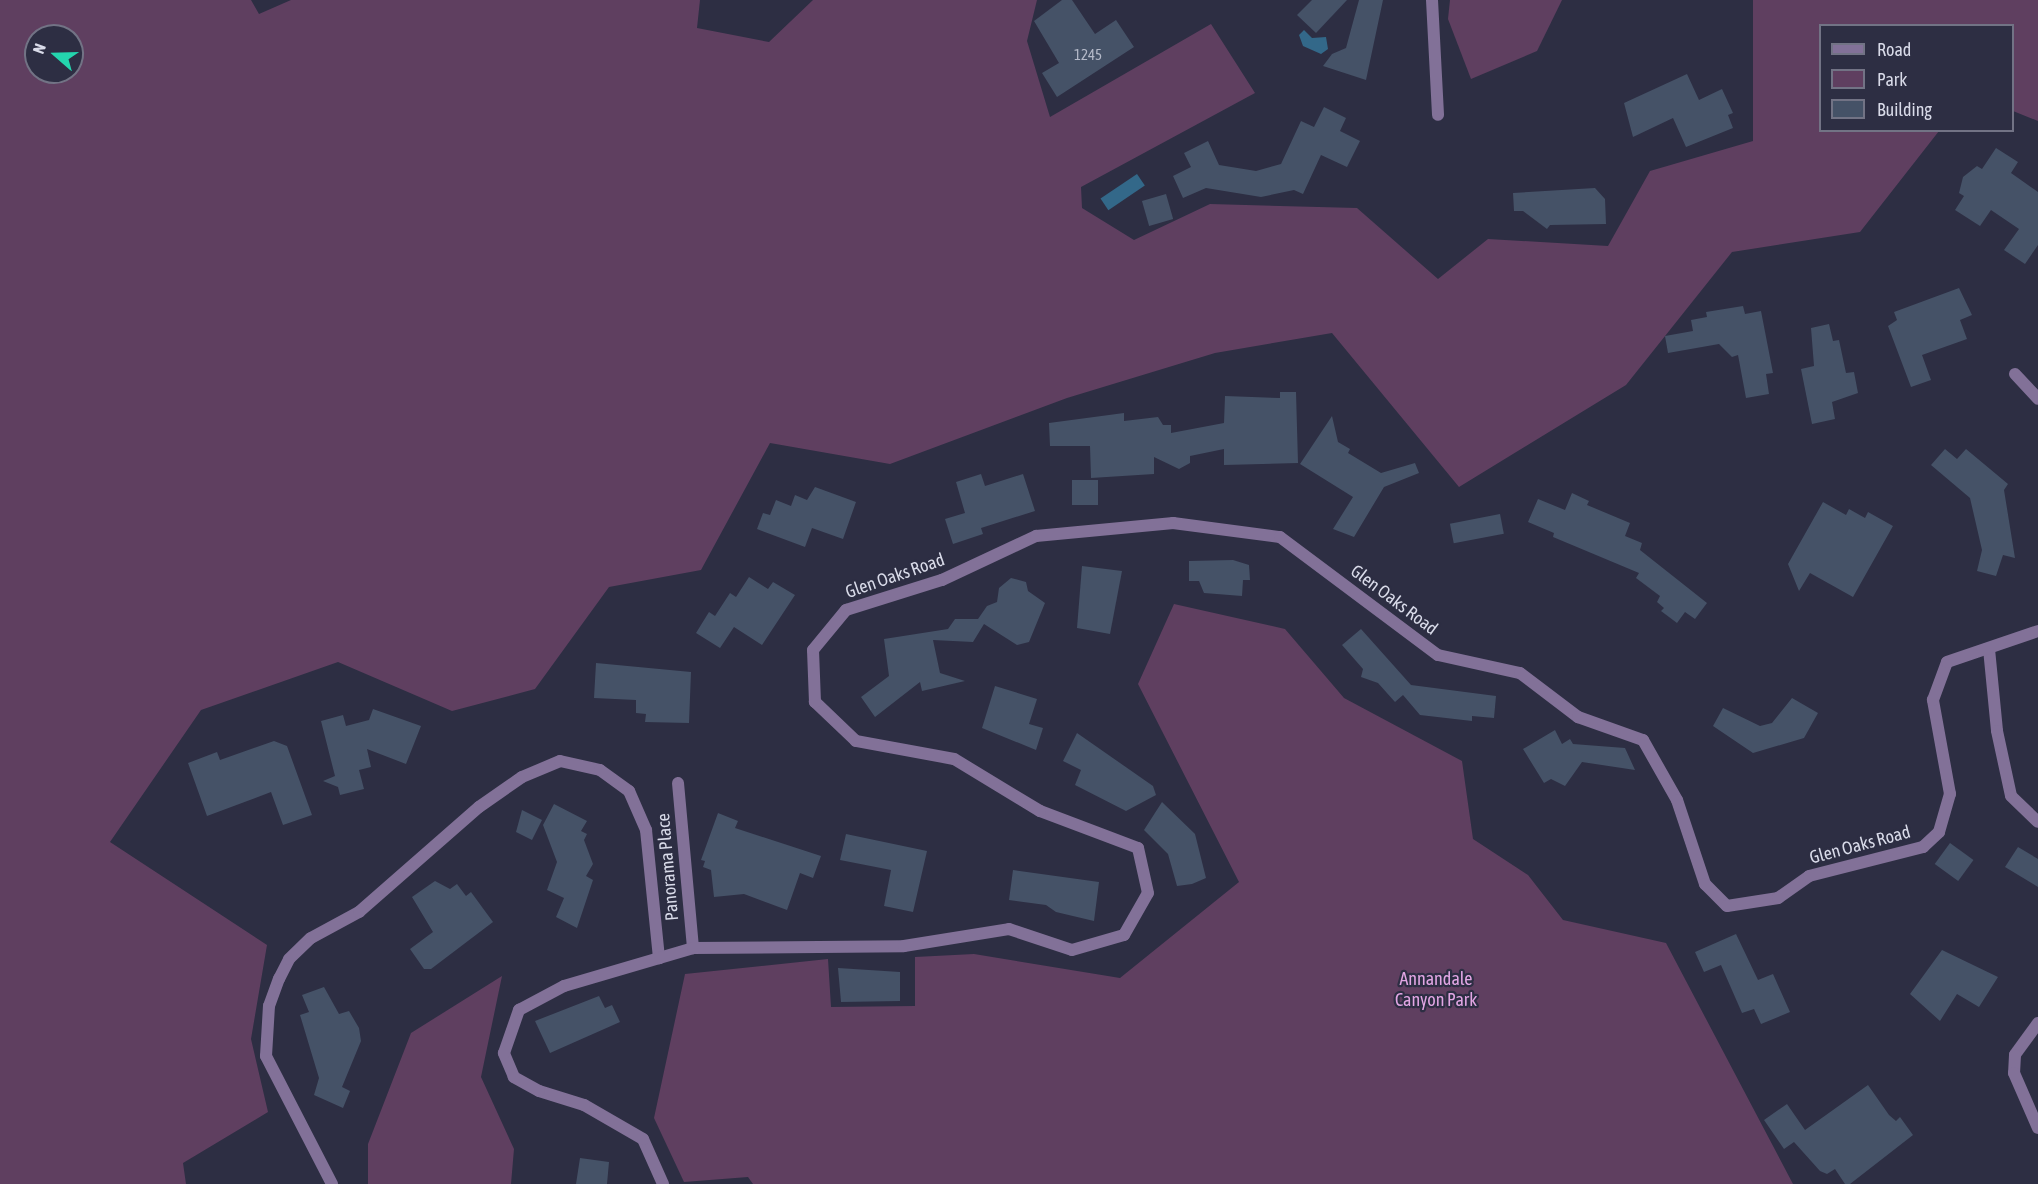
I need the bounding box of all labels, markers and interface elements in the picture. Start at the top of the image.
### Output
north arrow [24,24,84,84]
legend [1819,24,2014,132]
text: Road [1877,39,1911,60]
text: N [29,41,49,56]
house number: 1245 [1074,46,1102,64]
text: Park [1877,69,1907,90]
text: Building [1877,99,1932,120]
street label: Glen Oaks Road [843,549,947,603]
street label: Glen Oaks Road [1346,560,1442,640]
street label: Panorama Place [653,812,683,922]
street label: Glen Oaks Road [1807,821,1913,869]
park label: Annandale Canyon Park [1395,969,1477,1012]

